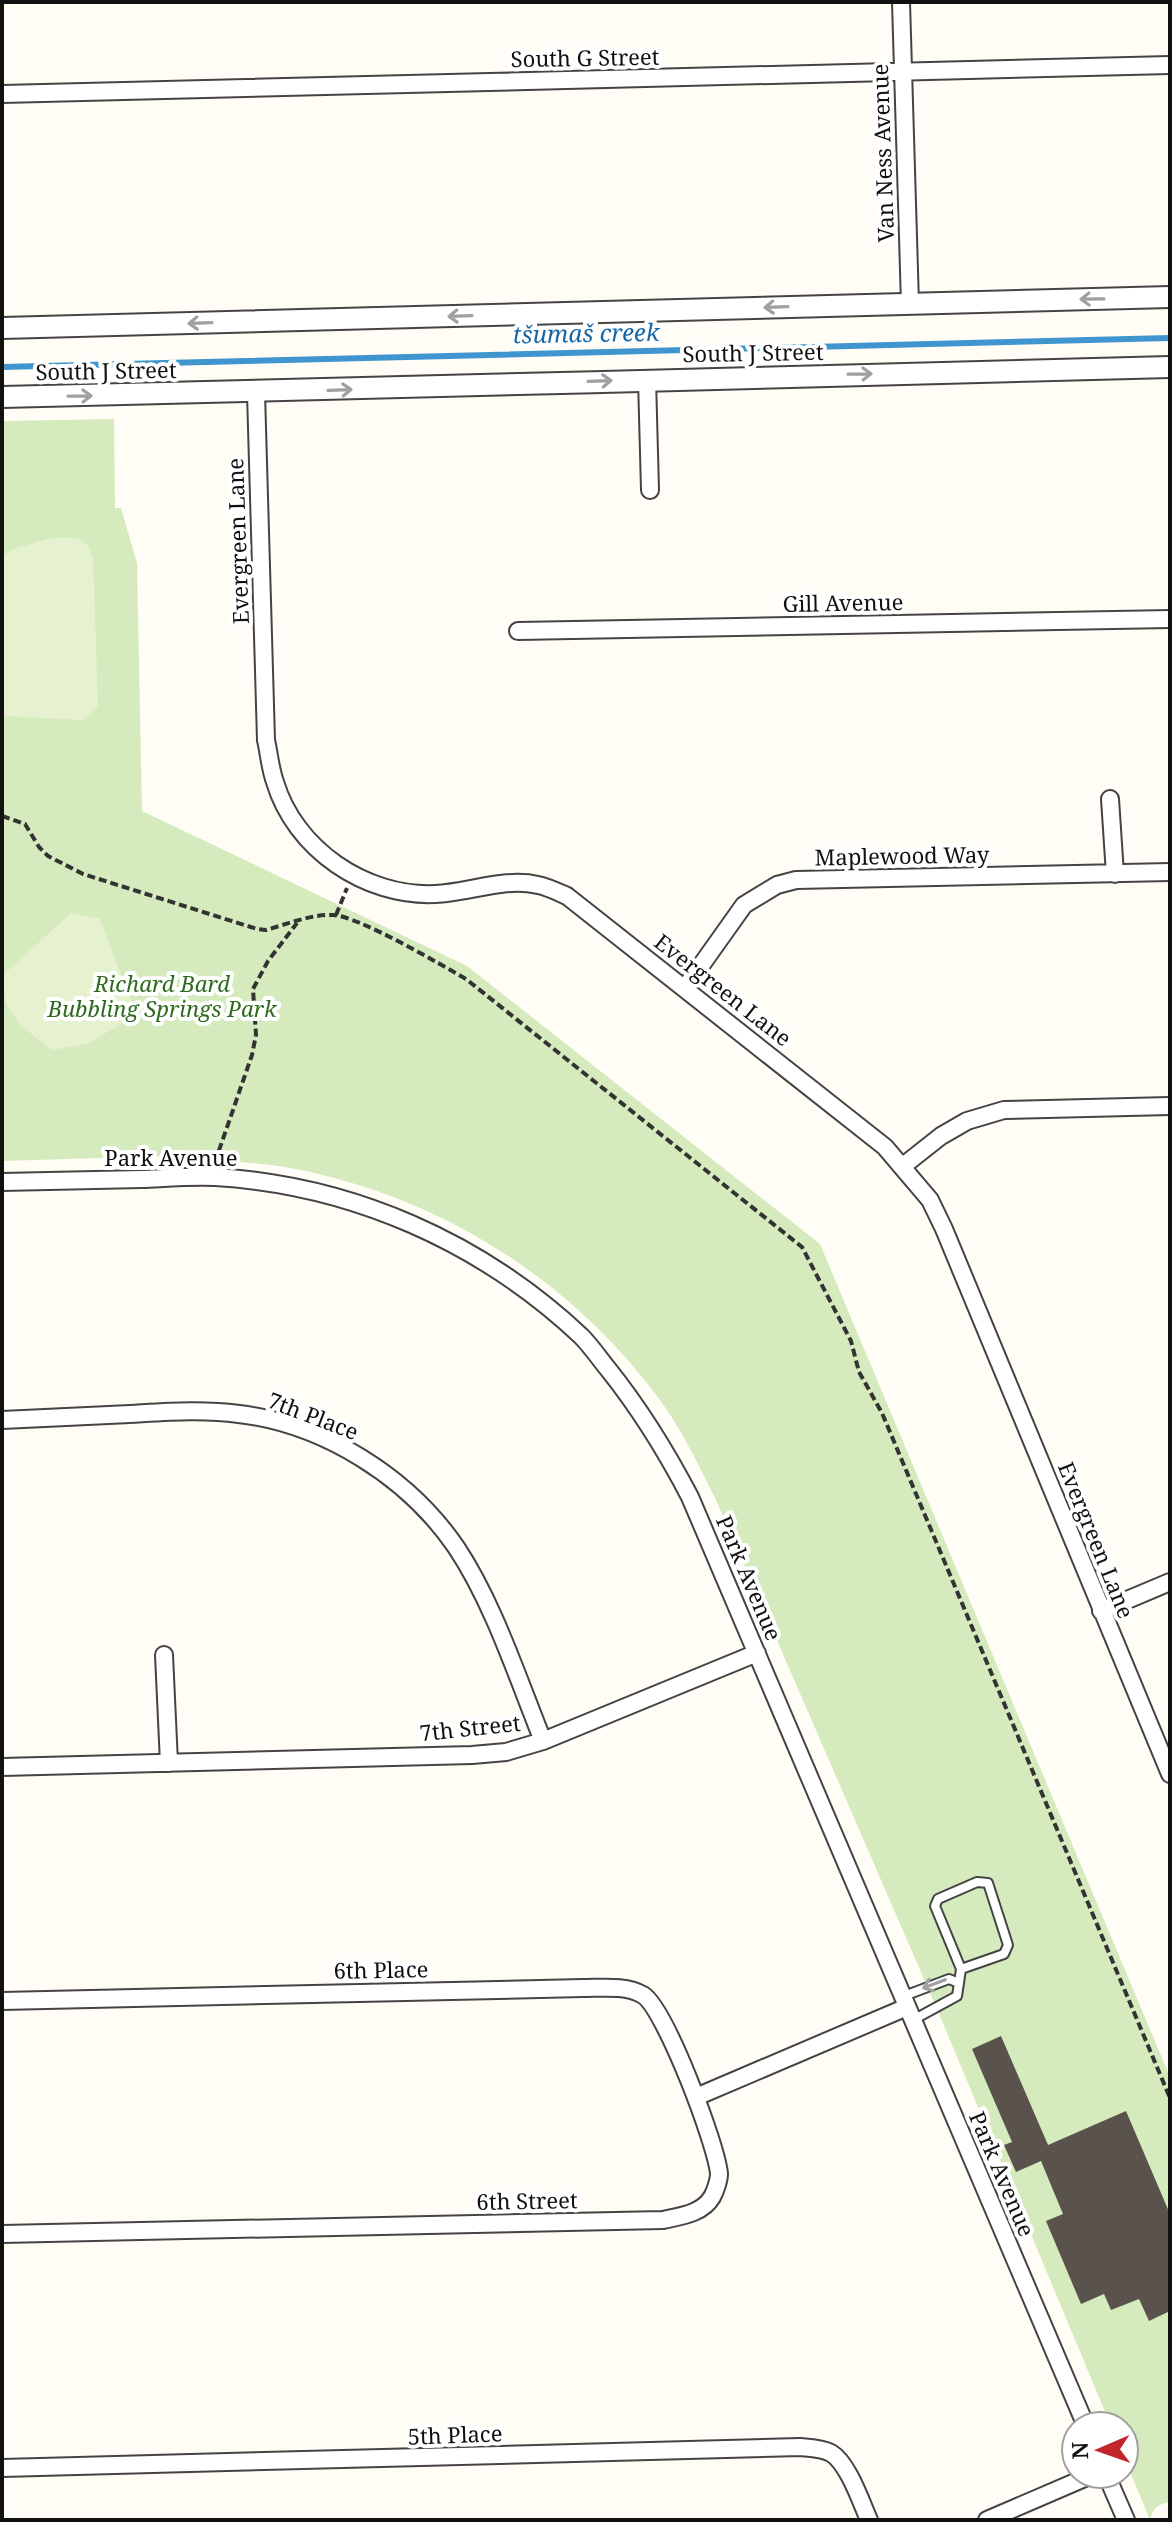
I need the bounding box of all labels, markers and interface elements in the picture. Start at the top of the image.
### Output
street label: South G Street [510,41,660,73]
street label: Van Ness Avenue [864,63,900,243]
one-way arrow [1079,291,1106,307]
one-way arrow [763,300,790,315]
one-way arrow [447,308,474,323]
one-way arrow [187,315,214,330]
water label: tšumaš creek [512,315,661,350]
street label: South J Street [682,336,824,368]
street label: South J Street [35,354,177,386]
one-way arrow [846,366,873,382]
one-way arrow [586,373,613,389]
one-way arrow [326,382,353,397]
one-way arrow [66,388,93,403]
street label: Evergreen Lane [219,457,255,625]
street label: Gill Avenue [782,586,904,618]
street label: Maplewood Way [814,838,990,872]
street label: Evergreen Lane [649,926,798,1052]
park label: Richard Bard Bubbling Springs Park [47,968,278,1023]
street label: Park Avenue [104,1142,238,1172]
street label: 7th Place [264,1384,363,1446]
street label: Evergreen Lane [1052,1457,1142,1622]
street label: Park Avenue [710,1510,790,1645]
street label: 7th Street [418,1707,522,1747]
street label: 6th Place [333,1953,429,1985]
one-way arrow [922,1978,947,1992]
street label: Park Avenue [963,2106,1043,2241]
street label: 6th Street [476,2184,578,2216]
north arrow [1060,2410,1140,2490]
street label: 5th Place [407,2417,503,2451]
text: N [1064,2442,1094,2460]

